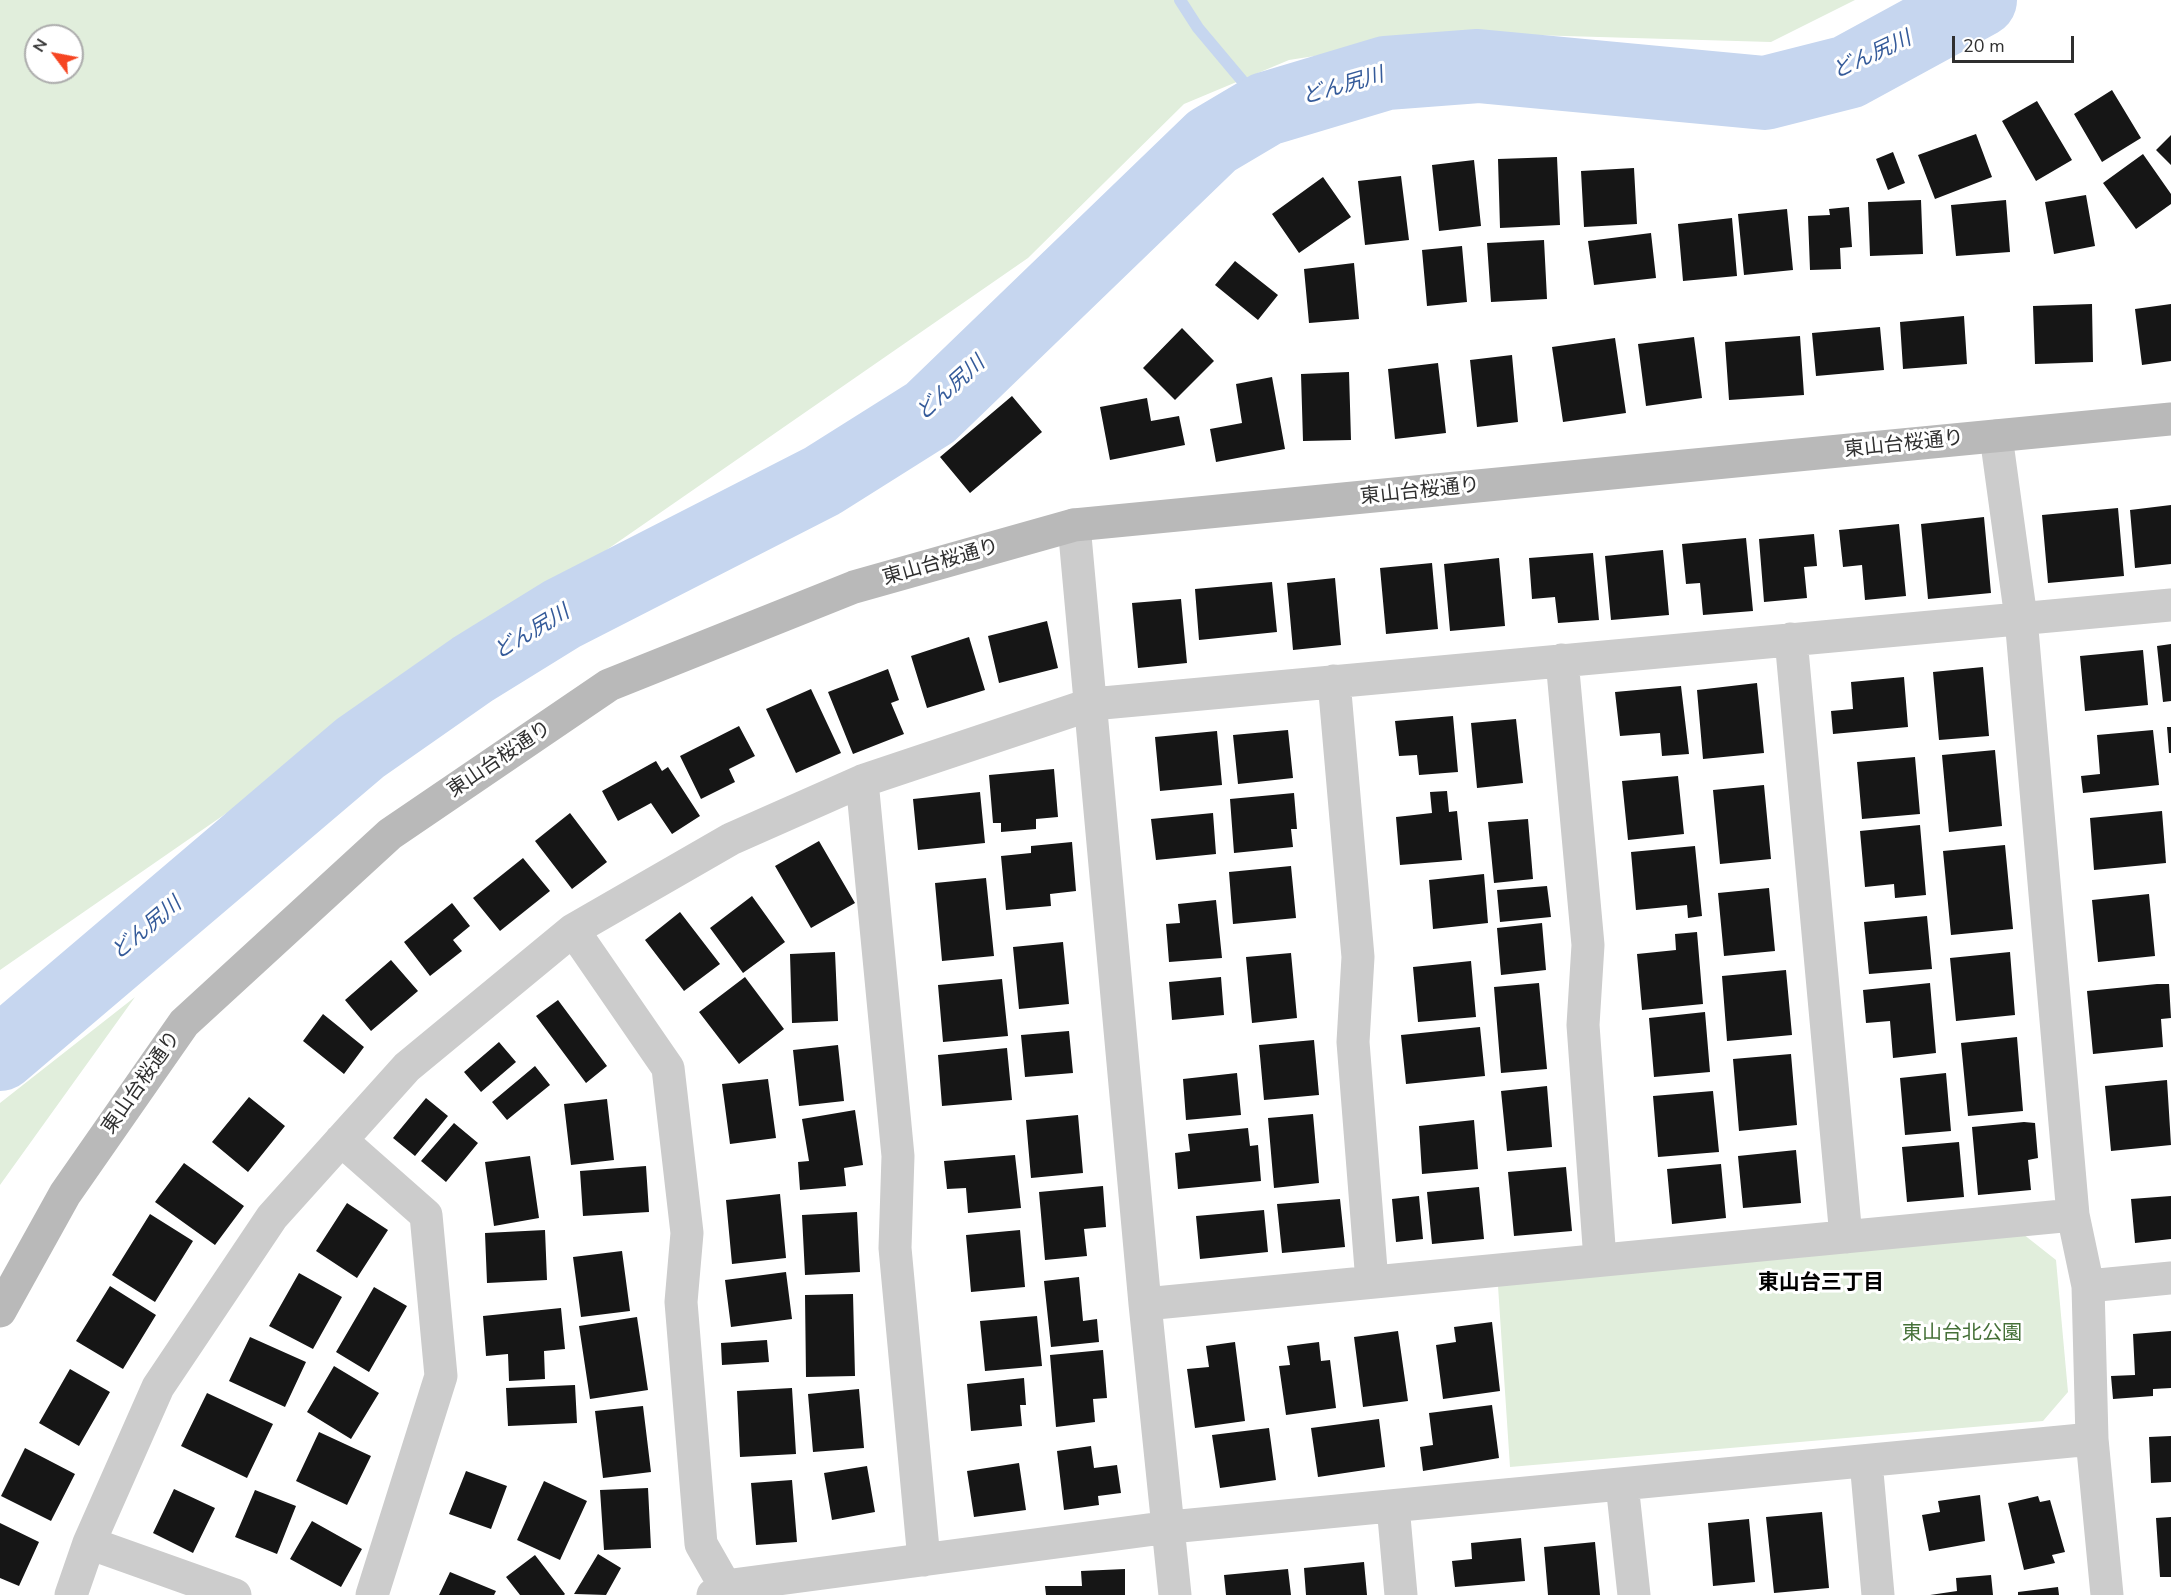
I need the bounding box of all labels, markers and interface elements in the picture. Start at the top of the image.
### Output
north arrow [24,24,84,84]
scale bar [1955,24,2076,62]
water label: どん尻川 [1829,27,1915,85]
text: 20 m [1963,34,2005,58]
text: N [28,35,53,56]
water label: どん尻川 [1299,63,1387,111]
water label: どん尻川 [911,352,991,426]
street label: 東山台桜通り [1843,427,1965,463]
street label: 東山台桜通り [1359,474,1481,510]
street label: 東山台桜通り [880,535,1002,591]
water label: どん尻川 [490,601,574,665]
street label: 東山台桜通り [444,717,556,803]
water label: どん尻川 [107,892,187,966]
street label: 東山台桜通り [98,1027,186,1139]
district label: 東山台三丁目 [1758,1271,1884,1297]
park label: 東山台北公園 [1902,1322,2022,1346]

